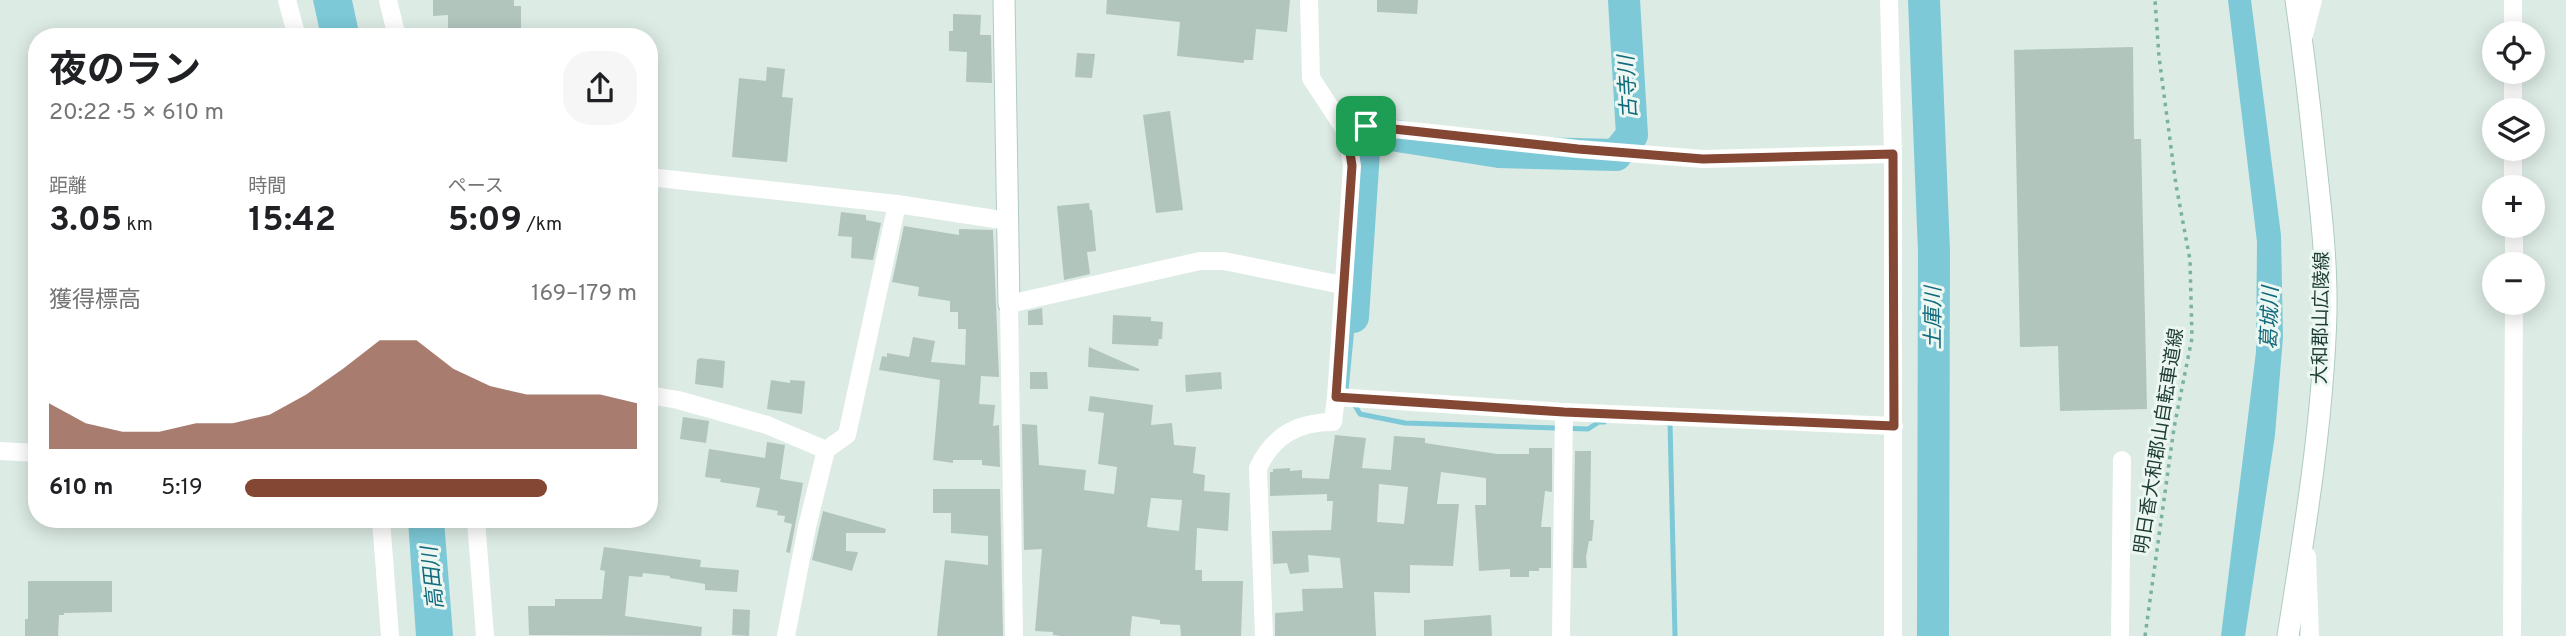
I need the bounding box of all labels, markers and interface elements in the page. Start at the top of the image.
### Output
map controls [2482,21,2545,315]
button: locate [2482,21,2545,84]
text: 夜のラン [49,48,201,97]
button: share [563,51,637,125]
water label: 古寺川 [1614,53,1644,119]
pin [1336,96,1396,156]
button: layers [2482,98,2545,161]
text: 20:22 · 5 × 610 m [49,99,224,128]
icon: arrive [1347,107,1385,145]
text: 距離 [49,175,87,199]
text: 時間 [248,175,286,199]
text: ペース [448,175,504,199]
button: + [2482,175,2545,238]
text: 3.05 [49,199,122,243]
text: 15:42 [248,199,336,243]
text: 5:09 [448,199,522,243]
text: km [122,213,153,237]
text: /km [522,213,562,237]
street label: 大和郡山広陵線 [2309,251,2335,385]
button: − [2482,252,2545,315]
text: 169–179 m [531,280,637,309]
water label: 葛城川 [2256,284,2286,350]
water label: 土庫川 [1921,285,1948,350]
text: 獲得標高 [49,287,141,316]
street label: 明日香大和郡山自転車道線 [2130,327,2190,555]
text: 610 m [49,474,113,503]
text: 5:19 [161,474,203,503]
water label: 高田川 [417,543,451,611]

